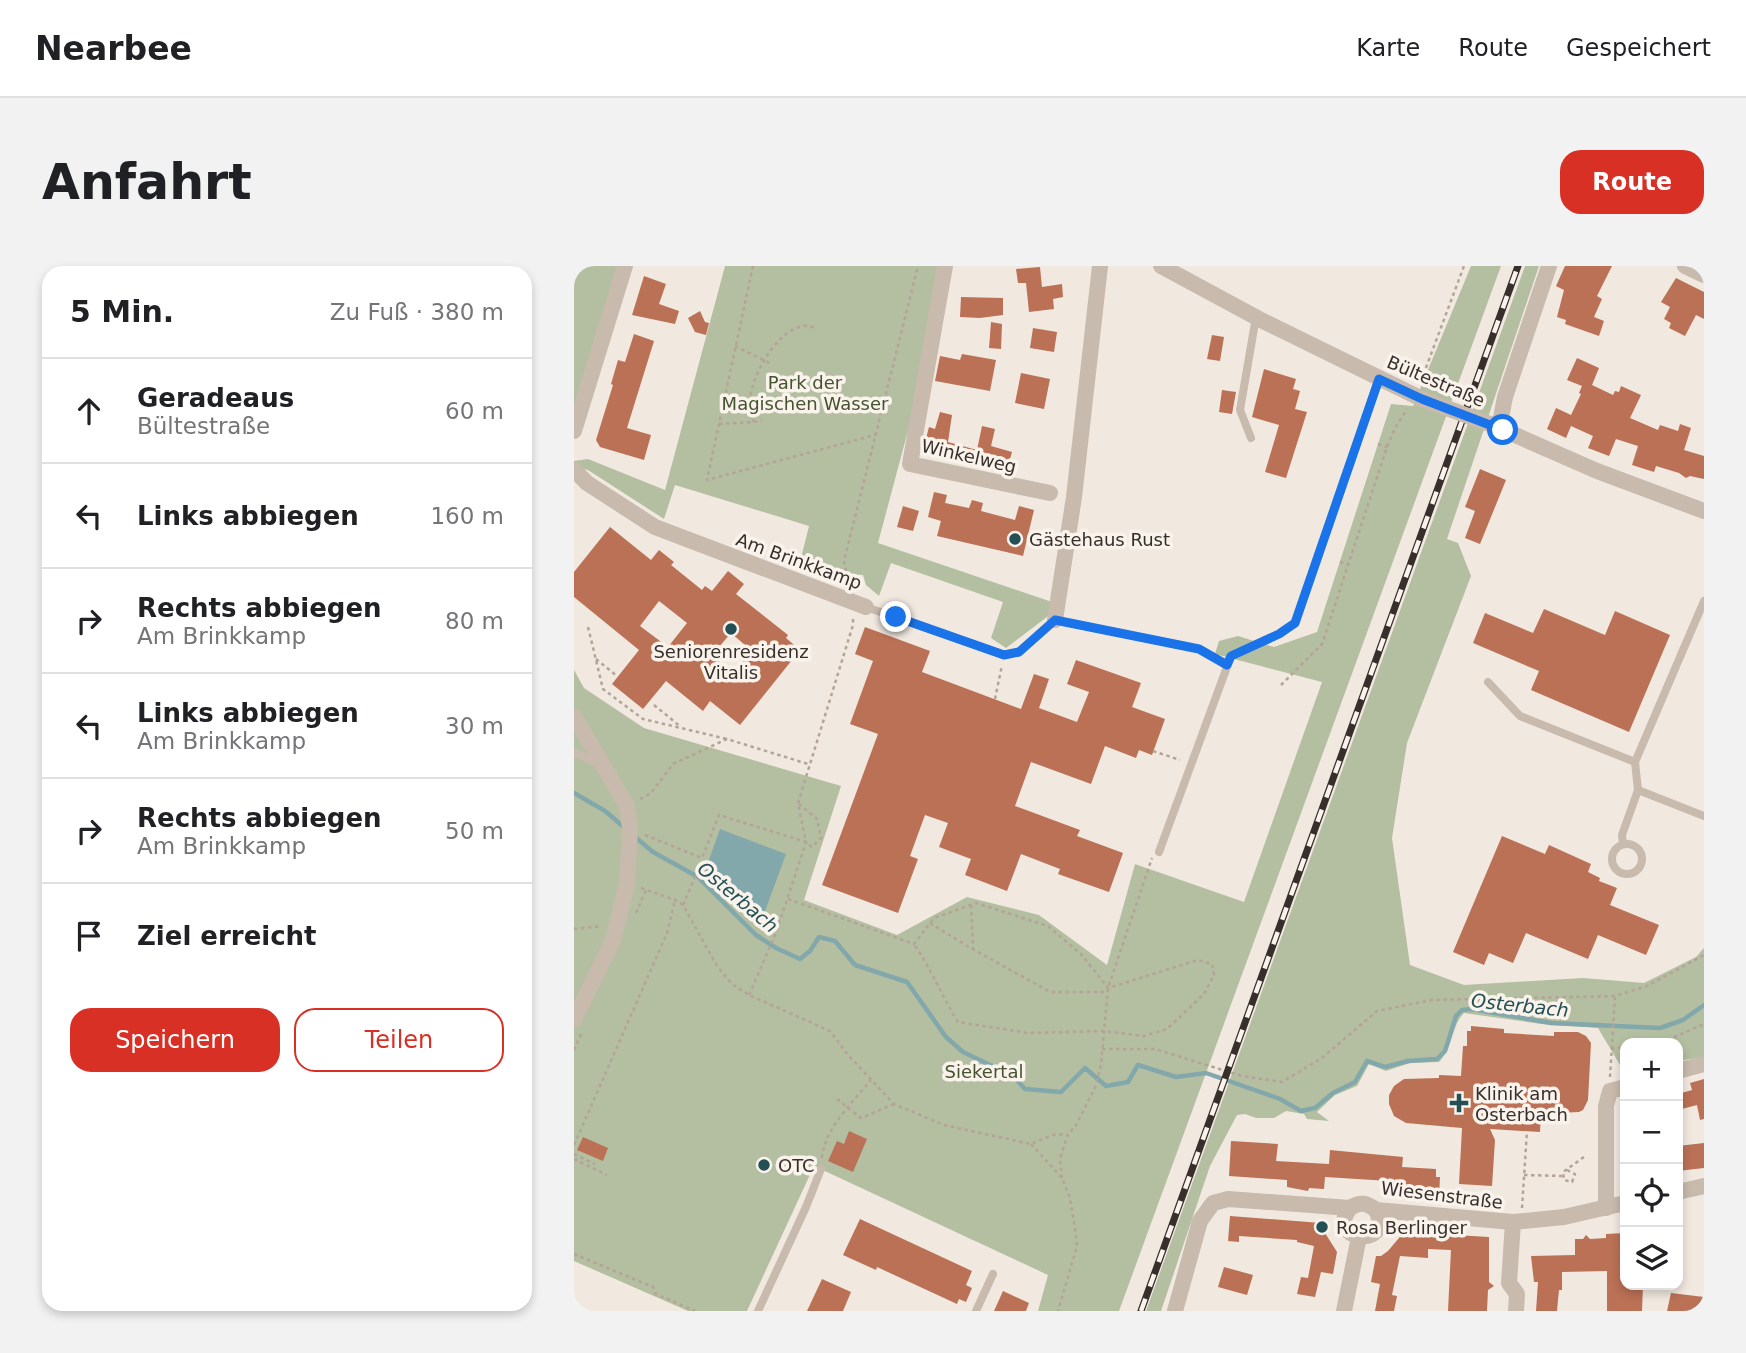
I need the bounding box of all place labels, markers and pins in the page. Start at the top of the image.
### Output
place label: Gästehaus Rust [1029,529,1170,550]
marker: Gästehaus Rust [1007,531,1023,547]
marker: Seniorenresidenz Vitalis [723,621,739,637]
place label: Seniorenresidenz Vitalis [653,641,809,683]
place label: Klinik am Osterbach [1475,1083,1568,1125]
marker: Klinik am Osterbach [1449,1093,1469,1113]
place label: OTC [778,1155,815,1176]
marker: OTC [756,1157,772,1173]
place label: Rosa Berlinger [1336,1217,1468,1238]
marker: Rosa Berlinger [1314,1219,1330,1235]

